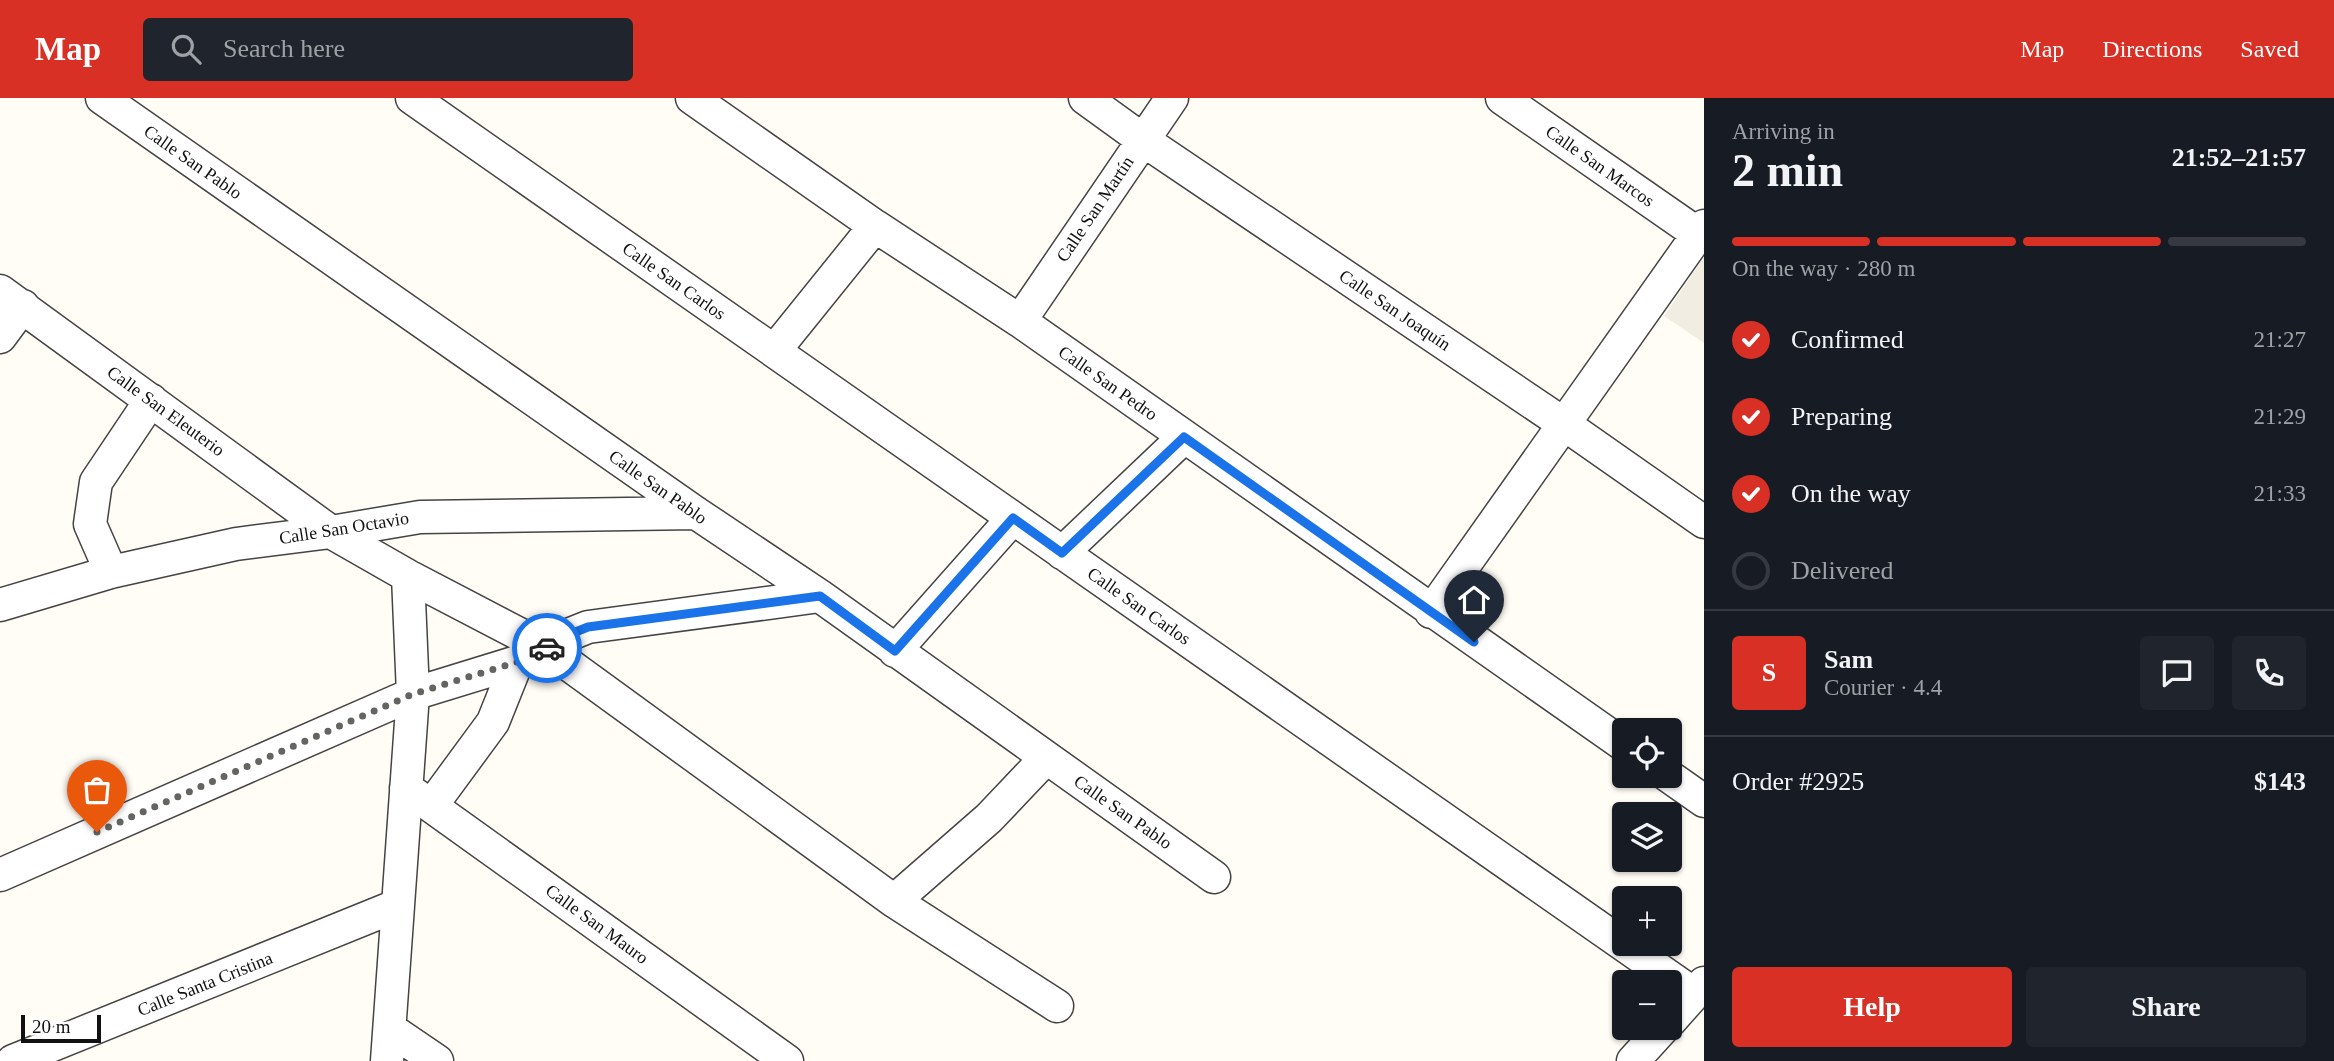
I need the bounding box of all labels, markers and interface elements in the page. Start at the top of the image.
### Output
search box [143,18,633,81]
icon: search [167,30,205,68]
text: Map [35,31,101,67]
text: Search here [223,34,345,63]
text: Map [2020,36,2064,62]
text: Directions [2102,36,2202,62]
text: Saved [2240,36,2299,62]
text: Arriving in [1732,119,1835,144]
street label: Calle San Pablo [140,121,246,203]
street label: Calle San Marcos [1542,121,1658,211]
text: 21:52–21:57 [2172,143,2306,172]
text: 2 min [1732,145,1843,196]
street label: Calle San Martín [1052,152,1138,266]
street label: Calle San Carlos [619,238,729,324]
text: On the way · 280 m [1732,256,1915,281]
street label: Calle San Joaquín [1336,265,1454,355]
icon: check [1732,321,1770,359]
text: Confirmed [1791,325,1904,354]
text: 21:27 [2254,327,2306,352]
street label: Calle San Pedro [1055,342,1161,424]
street label: Calle San Eleuterio [104,362,228,460]
icon: check [1732,398,1770,436]
text: Preparing [1791,402,1892,431]
text: 21:29 [2254,404,2306,429]
street label: Calle San Pablo [605,446,711,528]
icon: check [1732,475,1770,513]
text: On the way [1791,479,1911,508]
text: 21:33 [2254,481,2306,506]
street label: Calle San Octavio [278,508,410,548]
text: Delivered [1791,556,1894,585]
street label: Calle San Carlos [1084,563,1194,649]
pin [1444,570,1504,642]
icon: home [1455,581,1493,619]
courier [512,613,582,683]
icon: car [528,629,566,667]
button: chat [2140,636,2214,710]
button: phone [2232,636,2306,710]
text: Sam [1824,645,1873,674]
text: S [1762,658,1776,687]
text: Courier · 4.4 [1824,675,1942,700]
map controls [1612,718,1682,1040]
button: locate [1612,718,1682,788]
pin [67,760,127,832]
text: Order #2925 [1732,767,1864,796]
text: $143 [2254,767,2306,796]
icon: bag [78,771,116,809]
street label: Calle San Pablo [1070,771,1176,853]
button: layers [1612,802,1682,872]
street label: Calle San Mauro [542,880,652,968]
button: + [1612,886,1682,956]
street label: Calle Santa Cristina [135,948,275,1020]
button: Help [1732,967,2012,1047]
button: Share [2026,967,2306,1047]
button: − [1612,970,1682,1040]
scale bar [21,1012,102,1044]
text: 20 m [32,1016,71,1037]

